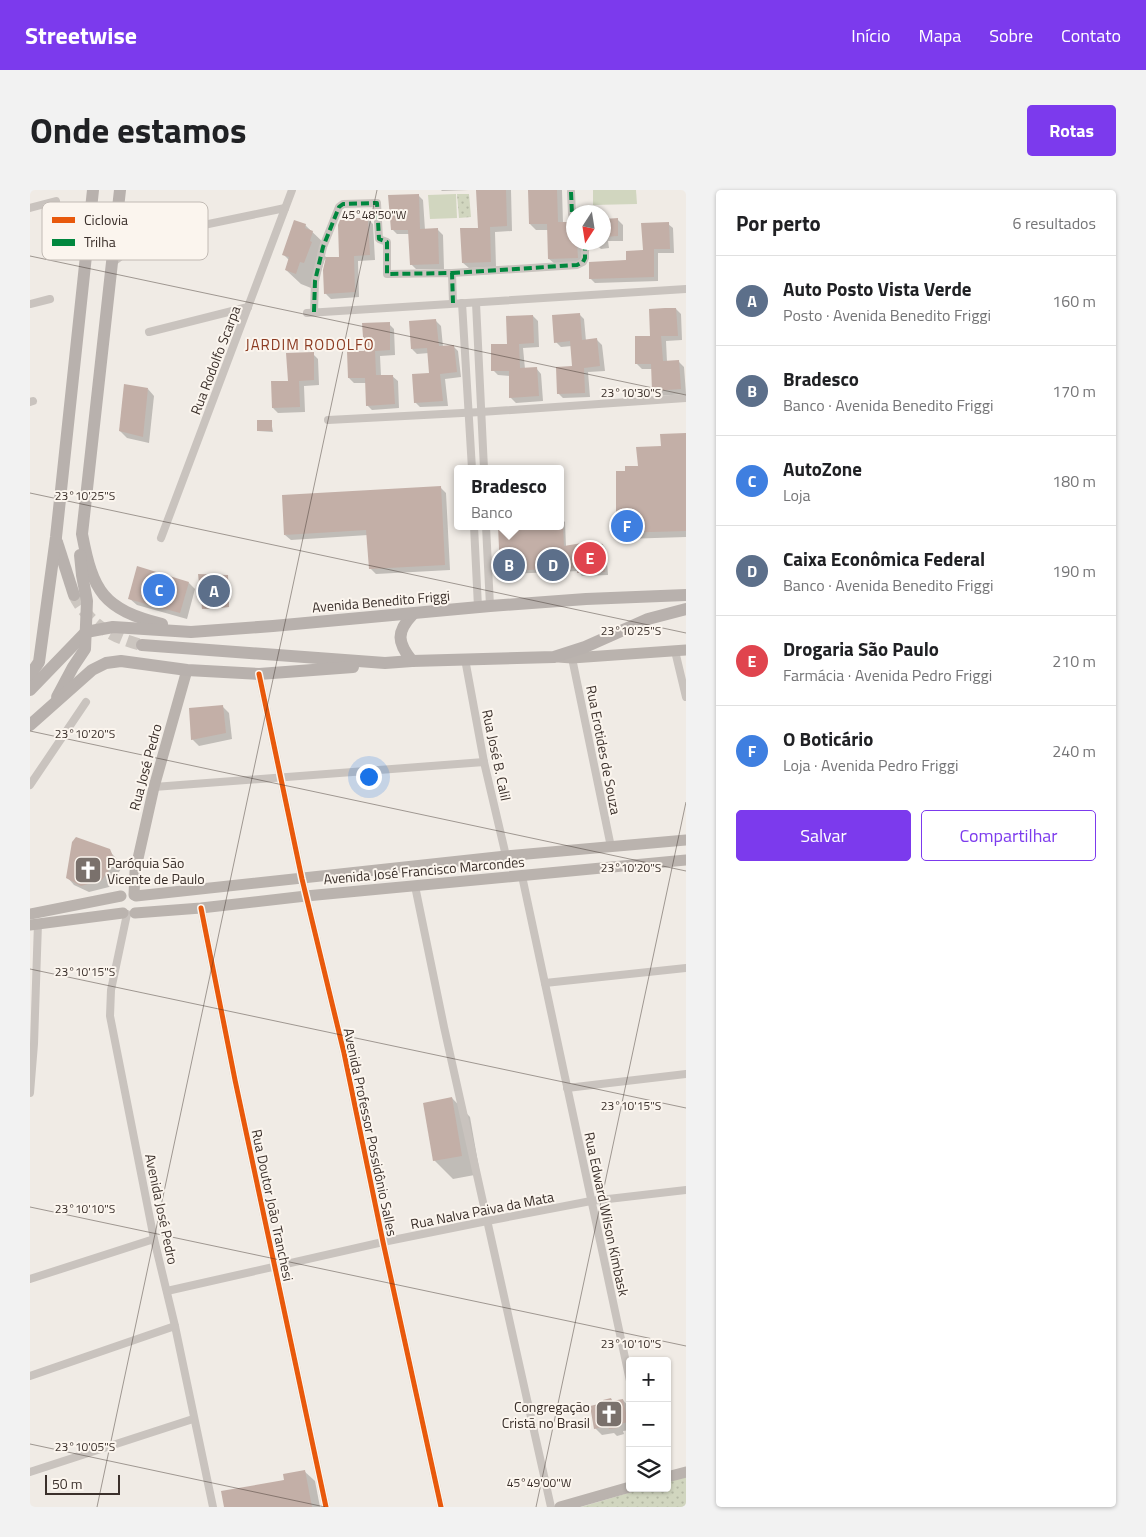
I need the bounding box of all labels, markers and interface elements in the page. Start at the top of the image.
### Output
text: Streetwise [25,17,137,53]
text: Início [851,22,891,49]
text: Mapa [919,22,961,49]
text: Sobre [989,22,1033,49]
text: Contato [1061,22,1121,49]
text: Onde estamos [30,103,246,157]
button: Rotas [1027,105,1116,156]
legend [42,202,208,260]
text: 45°48'50"W [342,205,407,224]
north arrow [566,205,611,250]
text: Por perto [736,207,821,239]
text: Ciclovia [84,209,128,230]
text: 6 resultados [1012,211,1096,235]
text: Trilha [84,231,116,252]
text: Auto Posto Vista Verde [783,274,972,303]
text: A [747,289,757,313]
text: 160 m [1052,289,1096,313]
street label: Rua Rodolfo Scarpa [185,303,245,417]
text: Posto · Avenida Benedito Friggi [783,303,991,327]
district label: JARDIM RODOLFO [245,333,375,356]
text: Bradesco [783,364,859,393]
text: B [747,379,757,403]
text: 170 m [1052,379,1096,403]
text: 23°10'30"S [601,383,661,402]
text: Banco · Avenida Benedito Friggi [783,393,994,417]
text: AutoZone [783,454,862,483]
popup [454,465,564,530]
text: C [748,469,756,493]
text: 180 m [1052,469,1096,493]
text: Bradesco [471,471,547,500]
text: Loja [783,483,811,507]
text: 23°10'25"S [55,486,115,505]
text: Banco [471,500,513,524]
pin: F [611,507,643,545]
pin: E [574,539,606,577]
text: Caixa Econômica Federal [783,544,985,573]
pin: B [493,546,525,584]
pin: D [537,546,569,584]
text: D [747,559,757,583]
text: 190 m [1052,559,1096,583]
pin: C [143,571,175,609]
pin: A [198,572,230,610]
text: Banco · Avenida Benedito Friggi [783,573,994,597]
street label: Avenida Benedito Friggi [311,585,451,617]
text: 23°10'25"S [601,621,661,640]
text: Drogaria São Paulo [783,634,939,663]
text: E [748,649,756,673]
text: 210 m [1052,649,1096,673]
text: Farmácia · Avenida Pedro Friggi [783,663,992,687]
street label: Rua Erotides de Souza [581,684,627,816]
street label: Rua José B. Calil [477,707,517,803]
street label: Rua José Pedro [123,721,167,813]
text: 23°10'20"S [55,724,115,743]
text: O Boticário [783,724,873,753]
text: F [748,739,756,763]
text: 240 m [1052,739,1096,763]
text: Loja · Avenida Pedro Friggi [783,753,958,777]
your location [356,764,382,790]
button: Salvar [736,810,911,861]
button: Compartilhar [921,810,1096,861]
street label: Avenida José Francisco Marcondes [323,851,525,889]
place label: Paróquia São Vicente de Paulo [107,852,205,889]
church icon: Paróquia São Vicente de Paulo [73,855,103,885]
text: 23°10'20"S [601,858,661,877]
text: 23°10'15"S [55,962,115,981]
street label: Avenida Professor Possidônio Salles [339,1026,403,1238]
text: 23°10'15"S [601,1096,661,1115]
street label: Rua Doutor João Tranchesi [247,1127,299,1283]
street label: Rua Edward Wilson Kimbask [579,1130,635,1298]
street label: Avenida José Pedro [140,1152,184,1266]
street label: Rua Nalva Paiva da Mata [408,1186,556,1234]
text: 23°10'10"S [55,1199,115,1218]
text: 23°10'10"S [601,1334,661,1353]
map controls [626,1357,671,1492]
button: + [626,1357,671,1402]
place label: Congregação Cristã no Brasil [502,1396,590,1433]
church icon: Congregação Cristã no Brasil [594,1399,624,1429]
button: − [626,1402,671,1447]
text: 23°10'05"S [55,1437,115,1456]
button: layers [626,1447,671,1492]
scale bar [45,1472,120,1495]
text: 50 m [52,1473,82,1494]
text: 45°49'00"W [507,1473,572,1492]

